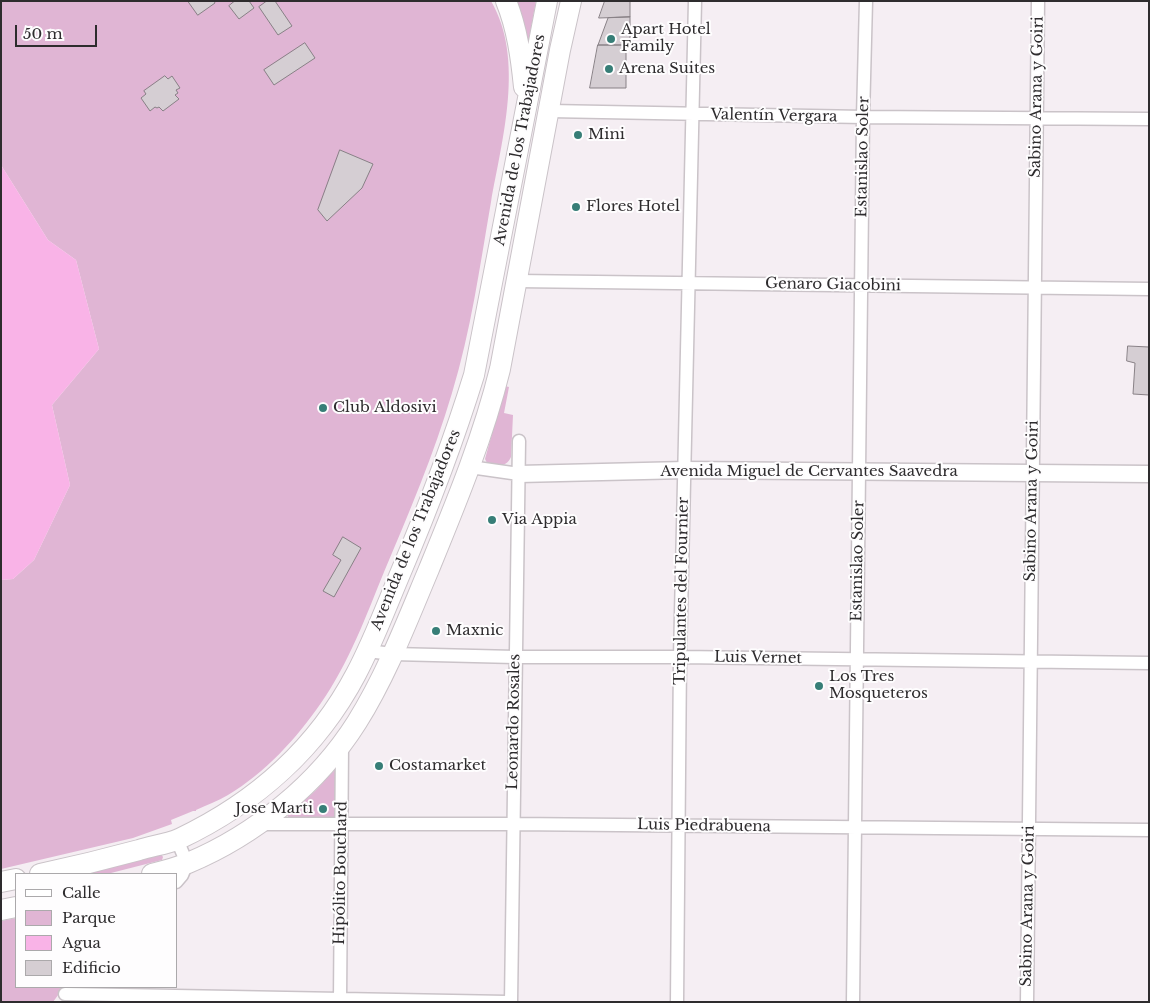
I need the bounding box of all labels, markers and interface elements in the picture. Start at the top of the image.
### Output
scale bar [18,15,100,47]
street label: Sabino Arana y Goiri [1027,16,1047,178]
place label: Apart Hotel Family [621,21,711,56]
text: 50 m [23,24,63,43]
street label: Avenida de los Trabajadores [491,33,549,247]
marker: Apart Hotel Family [605,33,617,45]
place label: Arena Suites [619,60,715,78]
marker: Arena Suites [603,63,615,75]
street label: Estanislao Soler [853,96,873,218]
street label: Valentín Vergara [710,106,838,126]
place label: Mini [588,126,625,144]
marker: Mini [572,129,584,141]
place label: Flores Hotel [586,198,680,216]
marker: Flores Hotel [570,201,582,213]
street label: Genaro Giacobini [765,275,901,295]
place label: Club Aldosivi [333,399,437,417]
marker: Club Aldosivi [317,402,329,414]
street label: Sabino Arana y Goiri [1022,420,1042,582]
street label: Avenida de los Trabajadores [367,427,465,633]
street label: Avenida Miguel de Cervantes Saavedra [660,463,958,481]
street label: Tripulantes del Fournier [671,497,693,685]
street label: Estanislao Soler [848,500,868,622]
place label: Via Appia [502,511,577,529]
marker: Via Appia [486,514,498,526]
place label: Maxnic [446,622,503,640]
marker: Maxnic [430,625,442,637]
street label: Luis Vernet [714,648,802,668]
street label: Leonardo Rosales [504,654,524,790]
place label: Los Tres Mosqueteros [829,668,928,703]
marker: Los Tres Mosqueteros [813,680,825,692]
place label: Costamarket [389,757,486,775]
marker: Costamarket [373,760,385,772]
place label: Jose Marti [235,800,313,818]
street label: Hipólito Bouchard [331,801,351,945]
marker: Jose Marti [317,803,329,815]
street label: Luis Piedrabuena [637,816,771,836]
street label: Sabino Arana y Goiri [1018,825,1038,987]
legend [15,873,178,988]
text: Calle [62,883,101,902]
text: Parque [62,908,116,927]
text: Agua [62,933,101,952]
text: Edificio [62,958,121,977]

